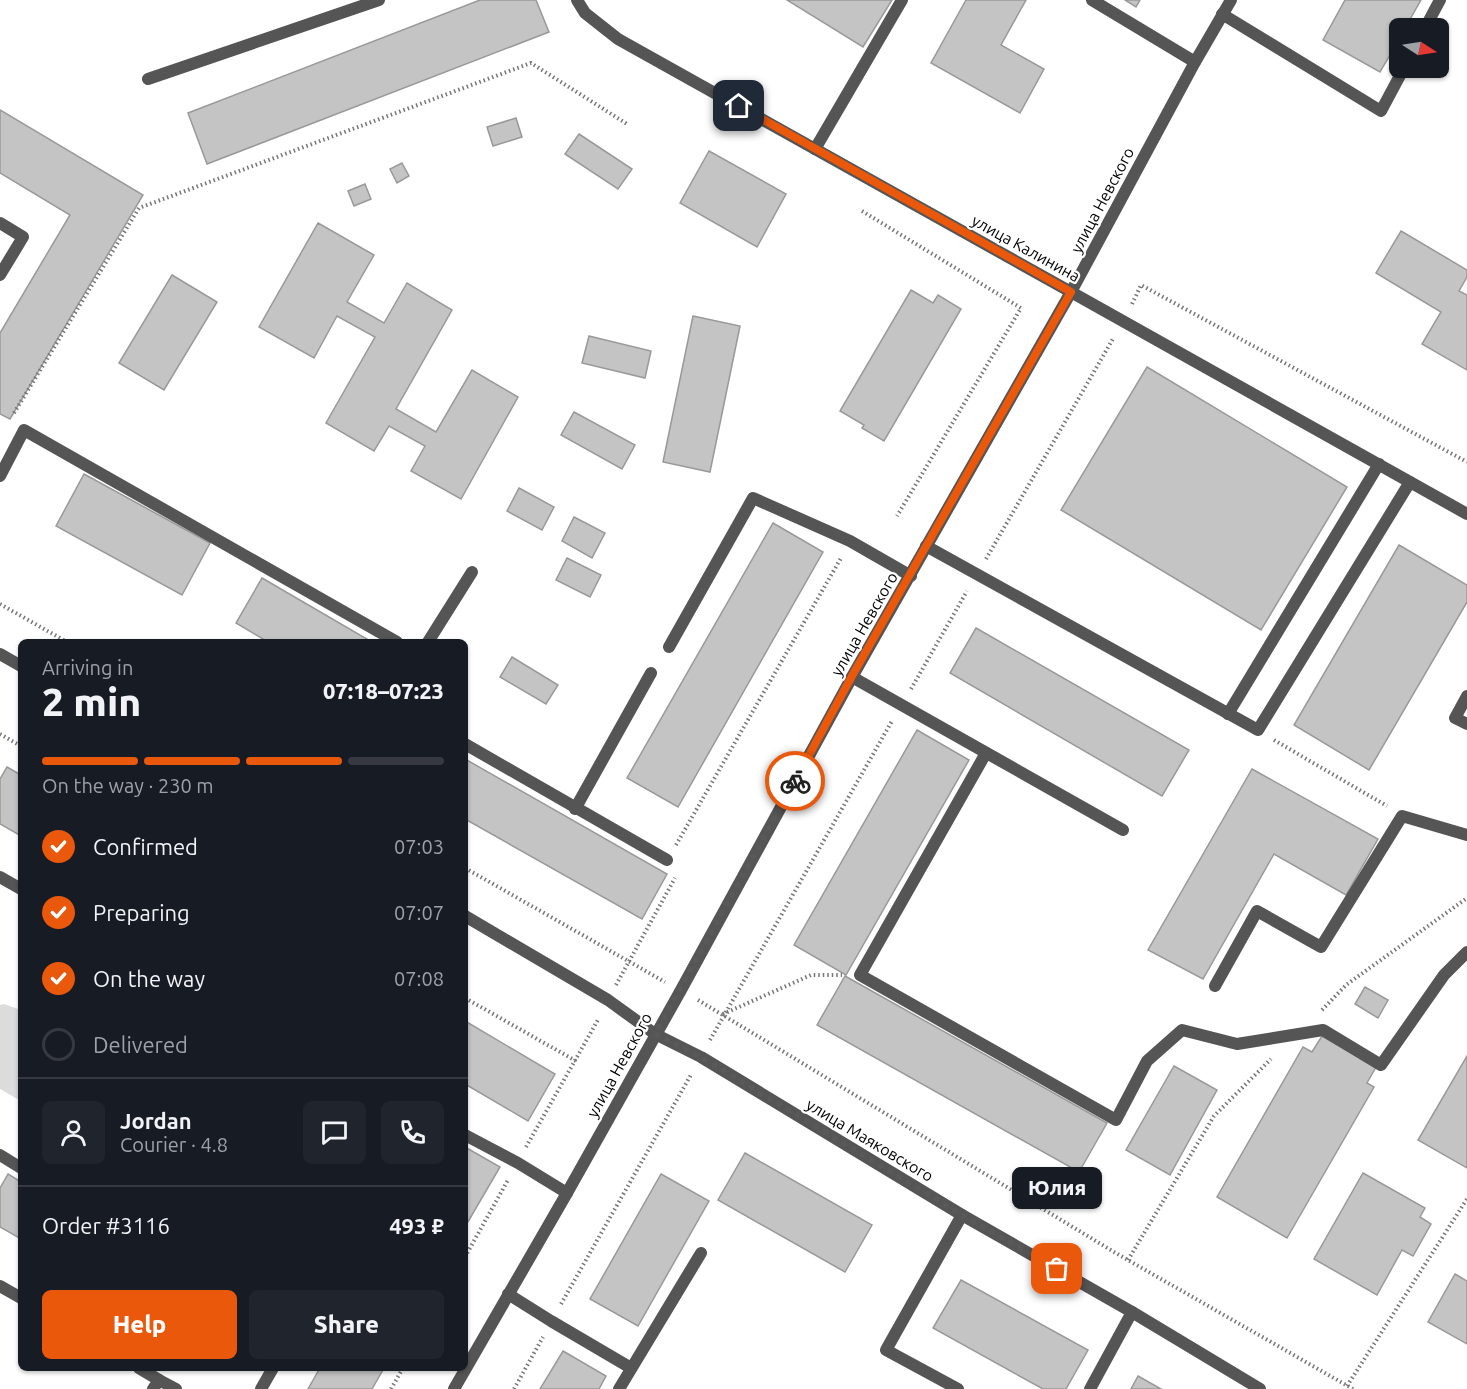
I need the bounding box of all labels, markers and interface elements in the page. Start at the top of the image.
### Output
north arrow [1389,18,1449,78]
map controls [1389,18,1449,78]
pin [713,80,764,131]
icon: home [722,89,755,122]
street label: улица Невского [1067,144,1137,256]
street label: улица Калинина [969,211,1083,285]
street label: улица Невского [827,569,901,679]
text: Arriving in [42,656,133,679]
text: 07:18–07:23 [323,678,444,703]
text: 2 min [42,680,141,723]
courier [765,751,825,811]
icon: bike [779,765,812,798]
text: On the way · 230 m [42,774,214,797]
icon: check [42,830,75,863]
text: Confirmed [93,834,198,859]
text: 07:03 [394,835,444,858]
icon: check [42,896,75,929]
text: Preparing [93,900,190,925]
text: 07:07 [394,901,444,924]
icon: check [42,962,75,995]
text: On the way [93,966,205,991]
text: 07:08 [394,967,444,990]
street label: улица Невского [583,1010,655,1120]
text: Delivered [93,1032,188,1057]
street label: улица Маяковского [803,1095,937,1185]
button: person [42,1101,105,1164]
button: chat [303,1101,366,1164]
button: phone [381,1101,444,1164]
text: Jordan [120,1108,192,1133]
text: Courier · 4.8 [120,1133,228,1156]
callout: Юлия [1012,1167,1102,1209]
text: Юлия [1028,1176,1086,1199]
text: Order #3116 [42,1213,170,1238]
text: 493 ₽ [389,1213,444,1238]
pin [1031,1243,1082,1294]
icon: bag [1040,1252,1073,1285]
button: Help [42,1290,237,1359]
button: Share [249,1290,444,1359]

